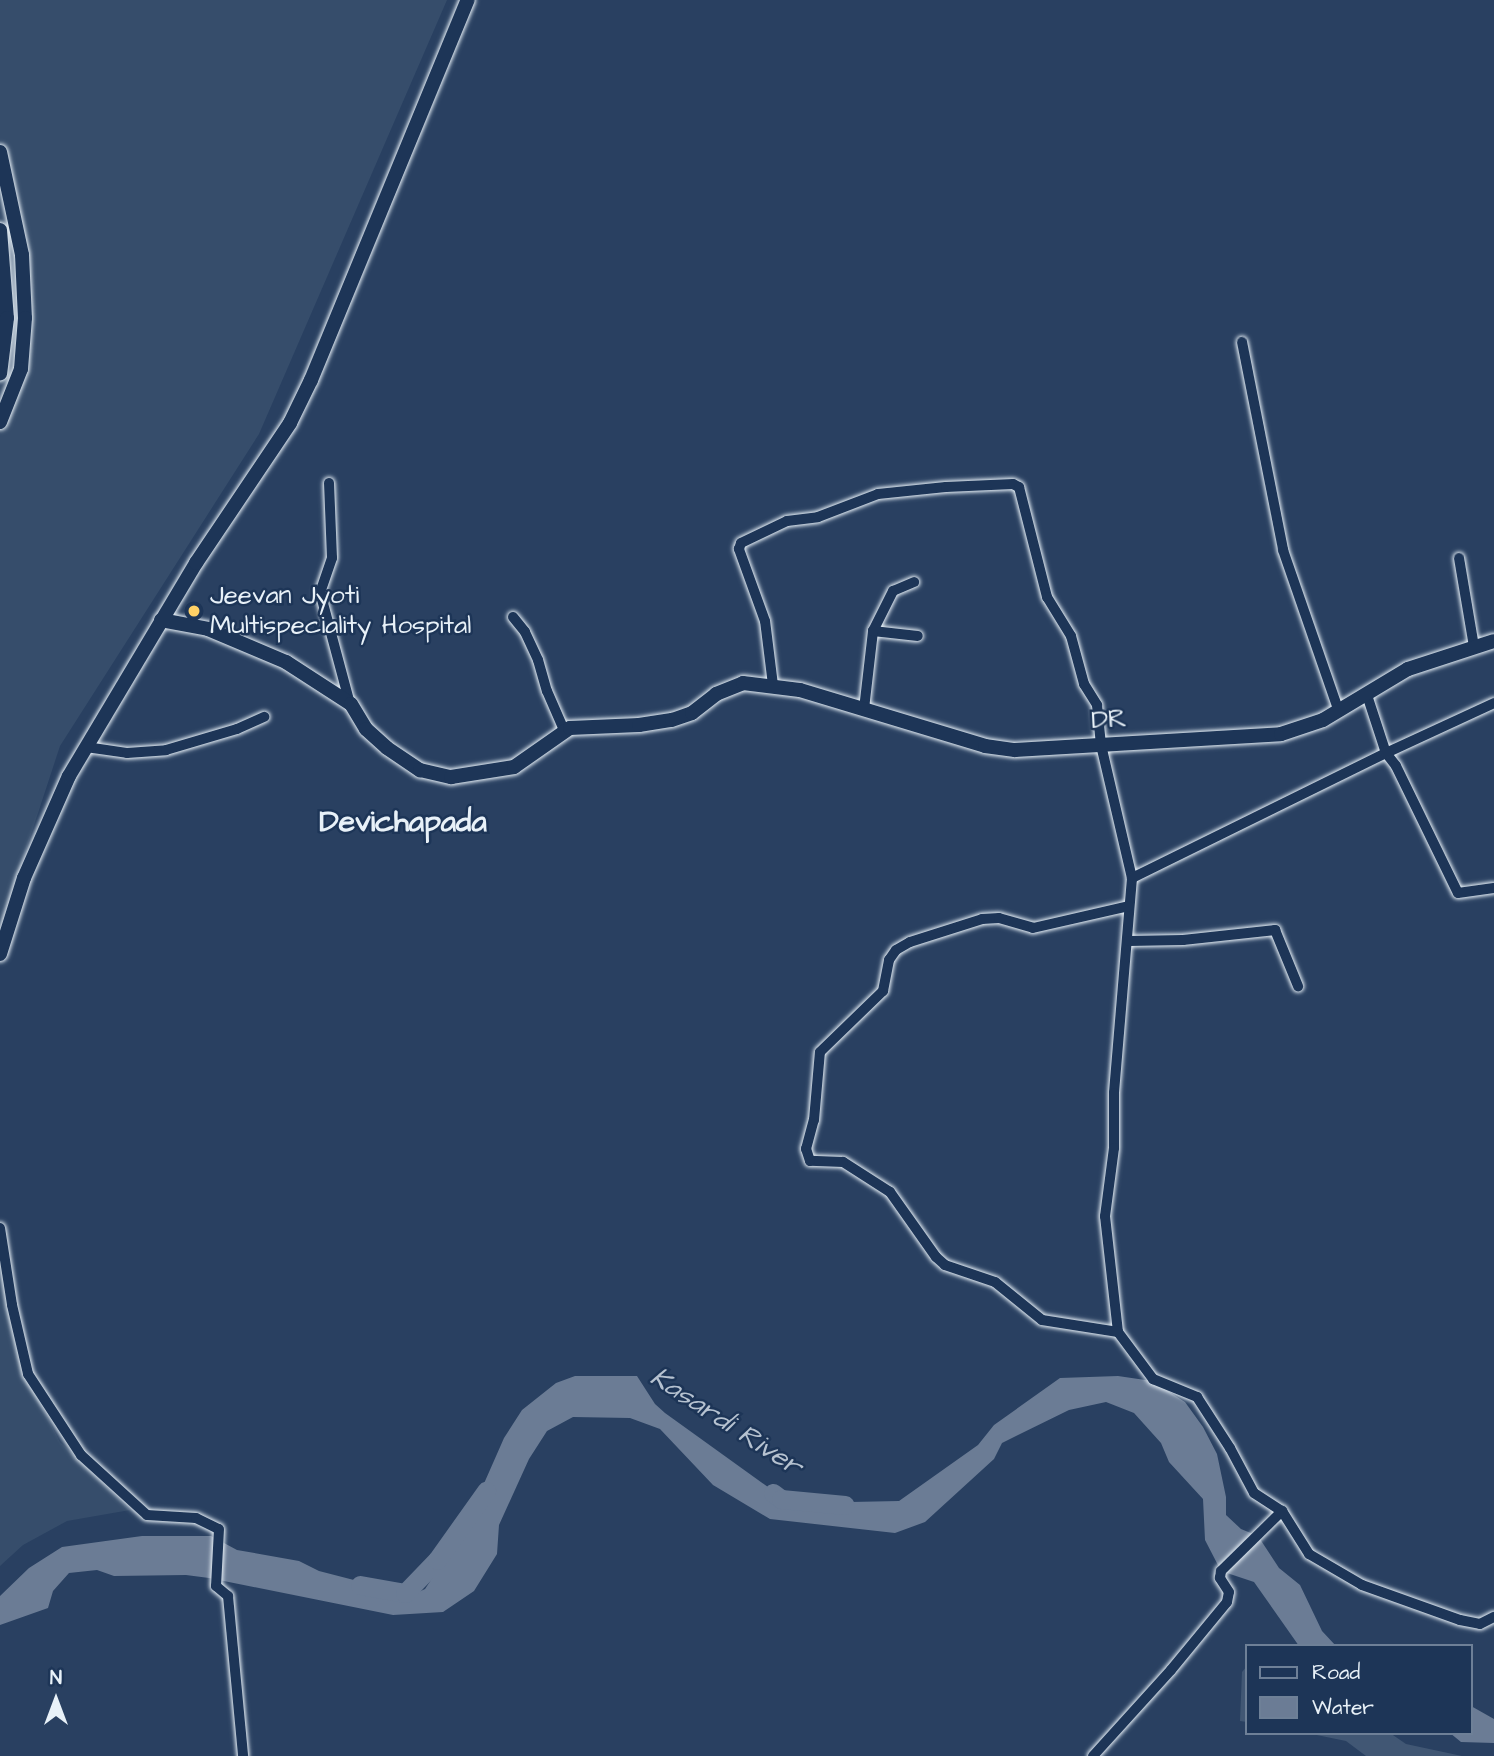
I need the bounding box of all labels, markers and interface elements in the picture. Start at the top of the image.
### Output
place label: Jeevan Jyoti Multispeciality Hospital [210,580,471,642]
marker: Jeevan Jyoti Multispeciality Hospital [184,601,204,621]
street label: DR [1091,703,1127,737]
district label: Devichapada [319,804,487,840]
water label: Kasardi River [644,1361,808,1483]
legend [1246,1644,1473,1735]
text: Road [1312,1658,1360,1687]
north arrow [21,1665,91,1735]
text: N [50,1665,62,1692]
text: Water [1312,1693,1374,1722]

